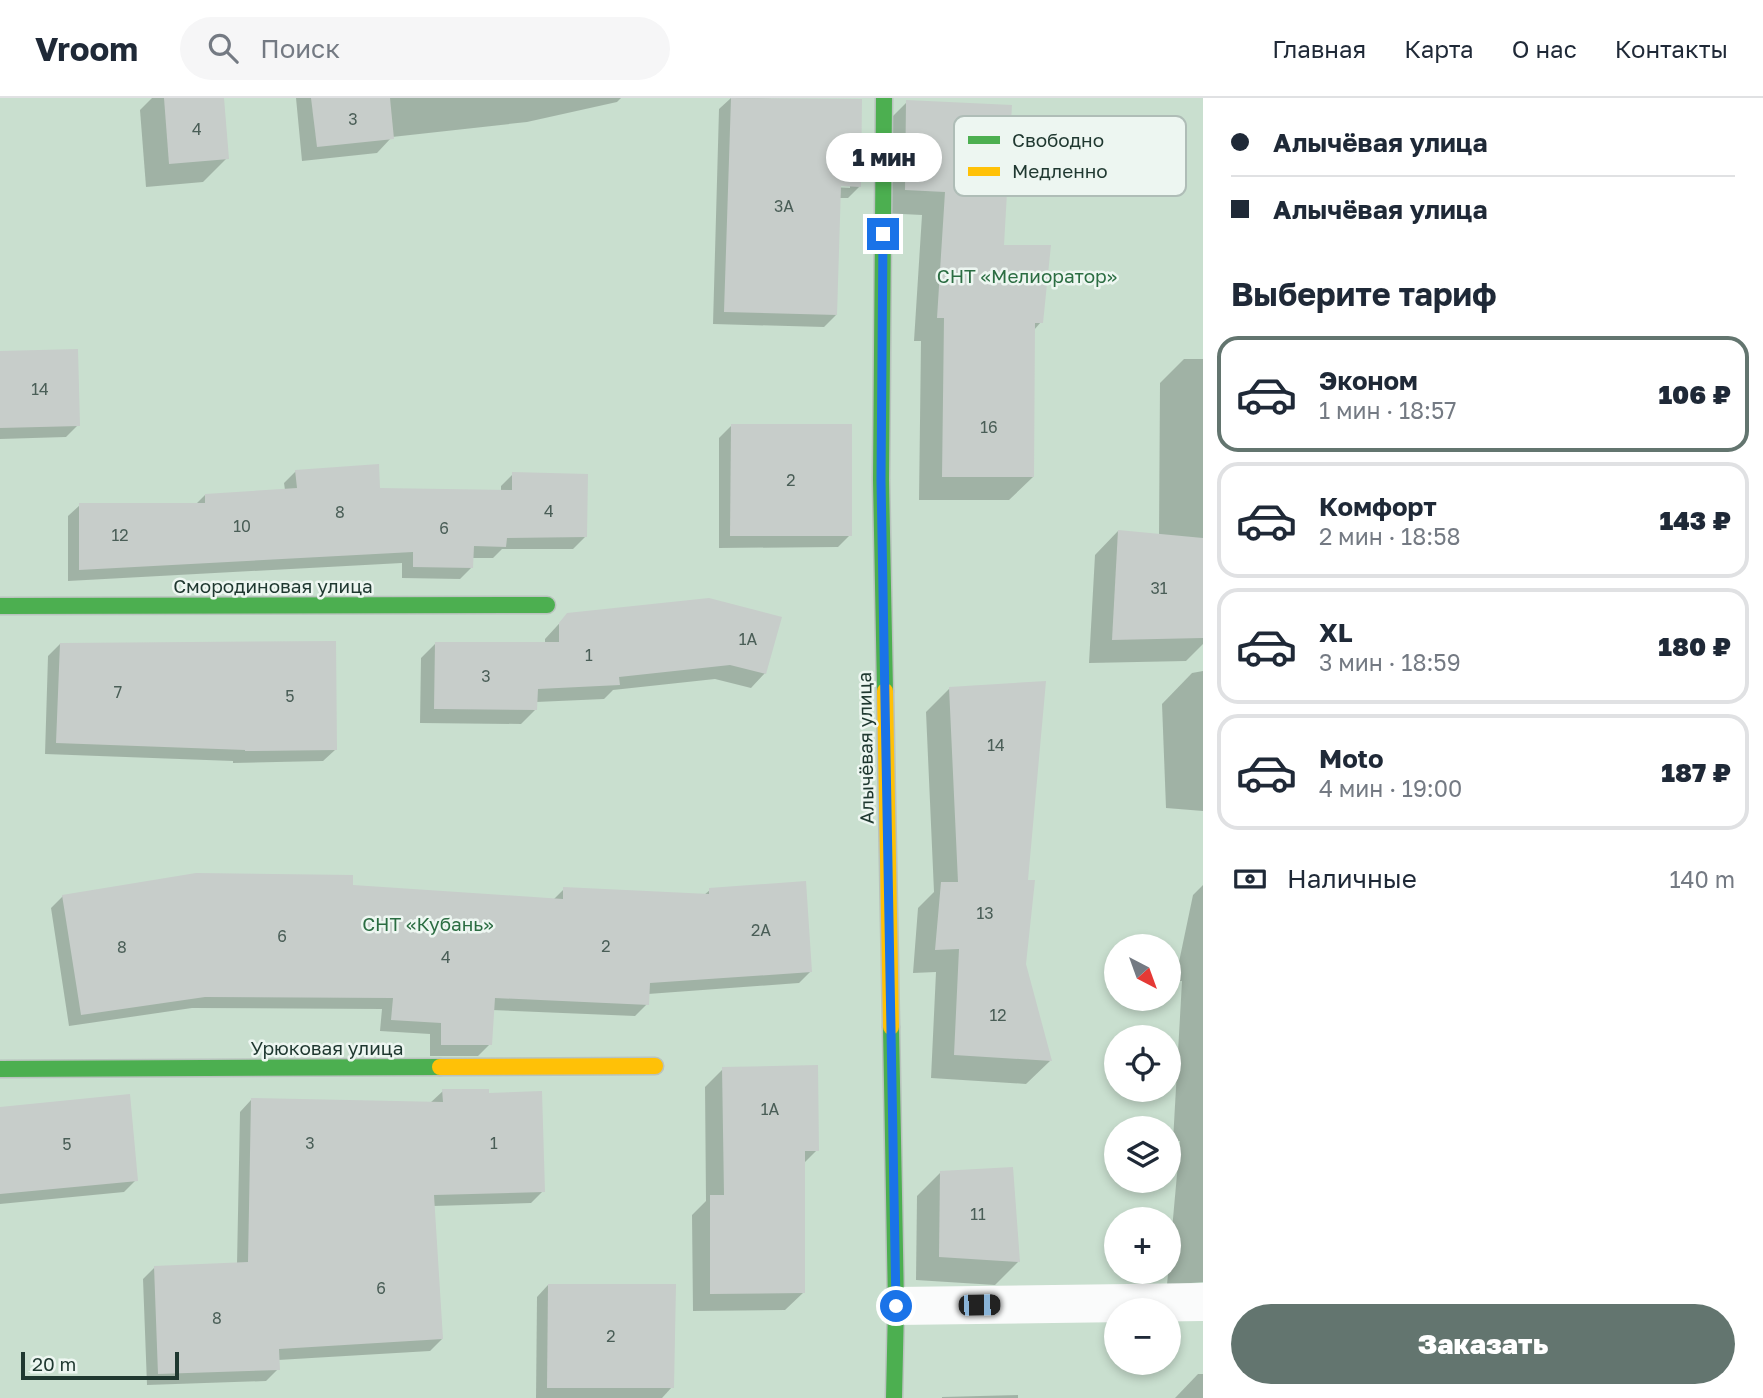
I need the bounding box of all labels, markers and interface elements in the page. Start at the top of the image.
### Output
search box [180,17,670,80]
text: Vroom [35,29,138,68]
icon: search [204,29,242,67]
text: Поиск [260,33,340,64]
text: Главная [1272,34,1366,63]
text: Карта [1404,34,1474,63]
text: О нас [1512,34,1577,63]
text: Контакты [1615,34,1728,63]
house number: 3 [348,109,358,129]
legend [954,116,1186,196]
house number: 4 [192,119,202,139]
text: Алычёвая улица [1273,127,1487,158]
text: Свободно [1012,128,1104,151]
callout: 1 мин [825,132,941,181]
text: 1 мин [852,143,916,171]
text: Медленно [1012,159,1108,182]
text: Алычёвая улица [1273,194,1487,225]
house number: 3А [774,196,794,216]
route end [867,218,899,250]
park label: СНТ «Мелиоратор» [937,264,1117,287]
text: Выберите тариф [1231,275,1497,313]
icon: car [1235,363,1298,426]
text: Эконом [1319,365,1418,396]
house number: 14 [31,379,49,399]
text: 106 ₽ [1658,379,1731,410]
text: 1 мин · 18:57 [1319,396,1457,424]
house number: 16 [980,417,998,437]
house number: 2 [786,470,796,490]
icon: car [1235,489,1298,552]
text: Комфорт [1319,491,1437,522]
house number: 4 [544,501,554,521]
house number: 8 [335,502,345,522]
text: 143 ₽ [1660,505,1731,536]
house number: 10 [233,516,251,536]
house number: 6 [439,518,449,538]
text: 2 мин · 18:58 [1319,522,1461,550]
house number: 12 [111,525,129,545]
street label: Смородиновая улица [173,574,373,597]
house number: 31 [1150,578,1168,598]
icon: car [1235,615,1298,678]
text: XL [1319,617,1353,648]
house number: 1А [739,629,758,649]
text: 180 ₽ [1658,631,1731,662]
house number: 1 [585,645,593,665]
text: 3 мин · 18:59 [1319,648,1461,676]
house number: 3 [481,666,491,686]
street label: Алычёвая улица [852,672,878,824]
house number: 7 [114,682,122,702]
house number: 5 [285,686,295,706]
house number: 14 [987,735,1005,755]
icon: car [1235,741,1298,804]
text: Moto [1319,743,1384,774]
text: 187 ₽ [1661,757,1731,788]
text: 4 мин · 19:00 [1319,774,1462,802]
icon: cash [1231,860,1269,898]
text: Наличные [1287,863,1417,894]
text: 140 m [1669,865,1735,893]
house number: 13 [976,903,994,923]
park label: СНТ «Кубань» [362,912,494,935]
house number: 2А [751,920,771,940]
house number: 6 [277,926,287,946]
north arrow [1104,934,1181,1012]
map controls [1104,934,1181,1375]
house number: 2 [601,936,611,956]
house number: 8 [117,937,127,957]
house number: 4 [441,947,451,967]
house number: 12 [989,1005,1007,1025]
button: locate [1104,1025,1181,1102]
street label: Урюковая улица [250,1036,404,1059]
house number: 1А [761,1099,780,1119]
button: layers [1104,1116,1181,1193]
house number: 3 [305,1133,315,1153]
house number: 1 [490,1133,498,1153]
house number: 5 [62,1134,72,1154]
house number: 11 [970,1204,986,1224]
button: + [1104,1207,1181,1284]
house number: 6 [376,1278,386,1298]
route start [880,1290,912,1322]
car [958,1294,1001,1316]
button: − [1104,1298,1181,1375]
button: Заказать [1231,1304,1735,1384]
house number: 8 [212,1308,222,1328]
house number: 2 [606,1326,616,1346]
scale bar [21,1349,178,1381]
text: 20 m [32,1352,76,1375]

